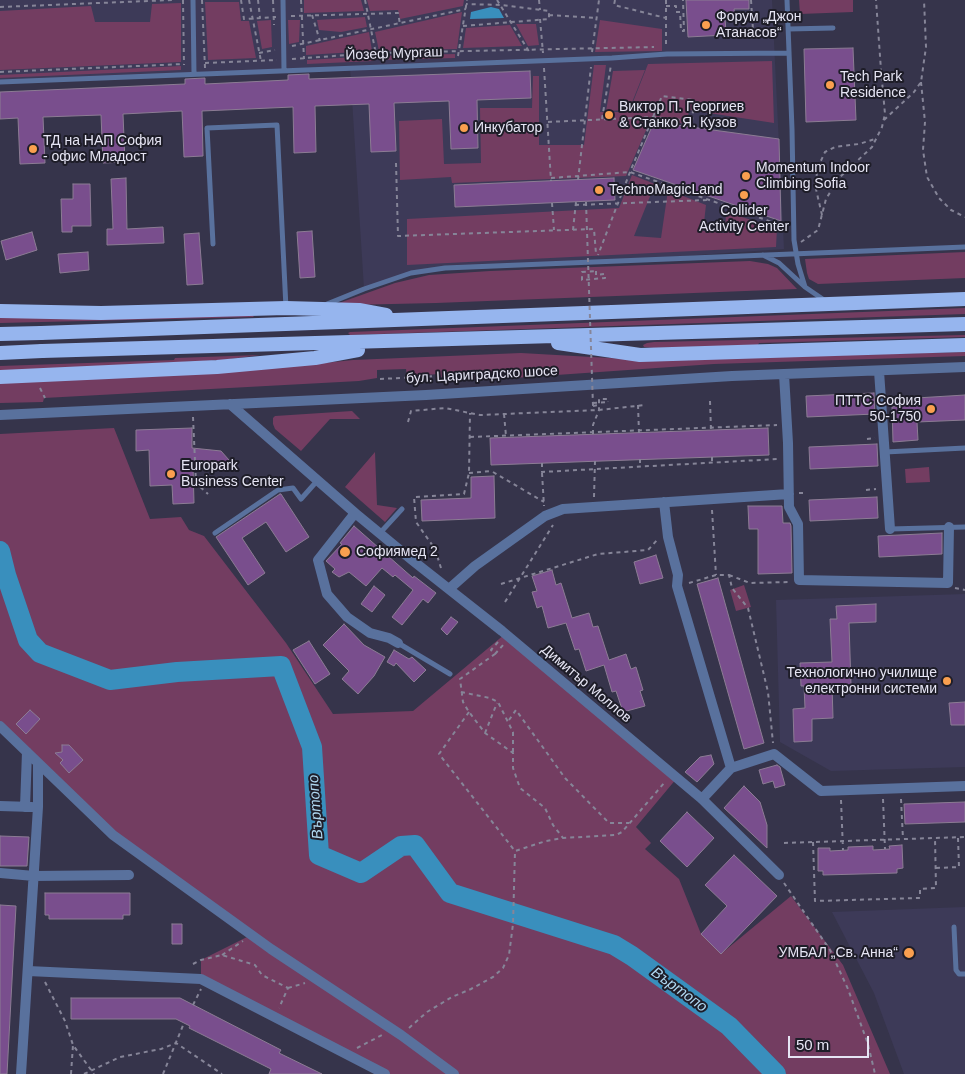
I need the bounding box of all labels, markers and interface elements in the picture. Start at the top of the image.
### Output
place label: Форум „Джон Атанасов“ [716,9,801,41]
marker: Форум „Джон Атанасов“ [700,19,712,31]
street label: Йозеф Мургаш [345,44,443,64]
place label: Tech Park Residence [840,69,906,102]
marker: Tech Park Residence [824,79,836,91]
place label: Виктор П. Георгиев & Станко Я. Кузов [619,99,744,132]
marker: Виктор П. Георгиев & Станко Я. Кузов [603,109,615,121]
place label: Инкубатор [474,120,542,136]
marker: Инкубатор [458,122,470,134]
place label: ТД на НАП София - офис Младост [43,133,162,166]
marker: ТД на НАП София - офис Младост [27,143,39,155]
place label: Momentum Indoor Climbing Sofia [756,160,870,192]
marker: Momentum Indoor Climbing Sofia [740,170,752,182]
place label: TechnoMagicLand [609,182,723,198]
marker: TechnoMagicLand [593,184,605,196]
marker: Collider Activity Center [738,189,750,201]
place label: Collider Activity Center [699,203,789,236]
street label: бул. Цариградско шосе [406,363,558,387]
place label: ПТТС София 50-1750 [835,393,921,426]
marker: ПТТС София 50-1750 [925,403,937,415]
place label: Europark Business Center [181,458,284,491]
marker: Europark Business Center [165,468,177,480]
place label: Софиямед 2 [356,544,438,560]
marker: Софиямед 2 [338,545,352,559]
street label: Димитър Моллов [537,641,635,727]
place label: Технологично училище електронни системи [787,665,937,698]
marker: Технологично училище електронни системи [941,675,953,687]
water label: Въртопо [305,774,327,840]
place label: УМБАЛ „Св. Анна“ [779,945,898,961]
marker: УМБАЛ „Св. Анна“ [902,946,916,960]
water label: Въртопо [647,964,711,1016]
scale bar [790,1026,871,1058]
text: 50 m [796,1036,829,1053]

